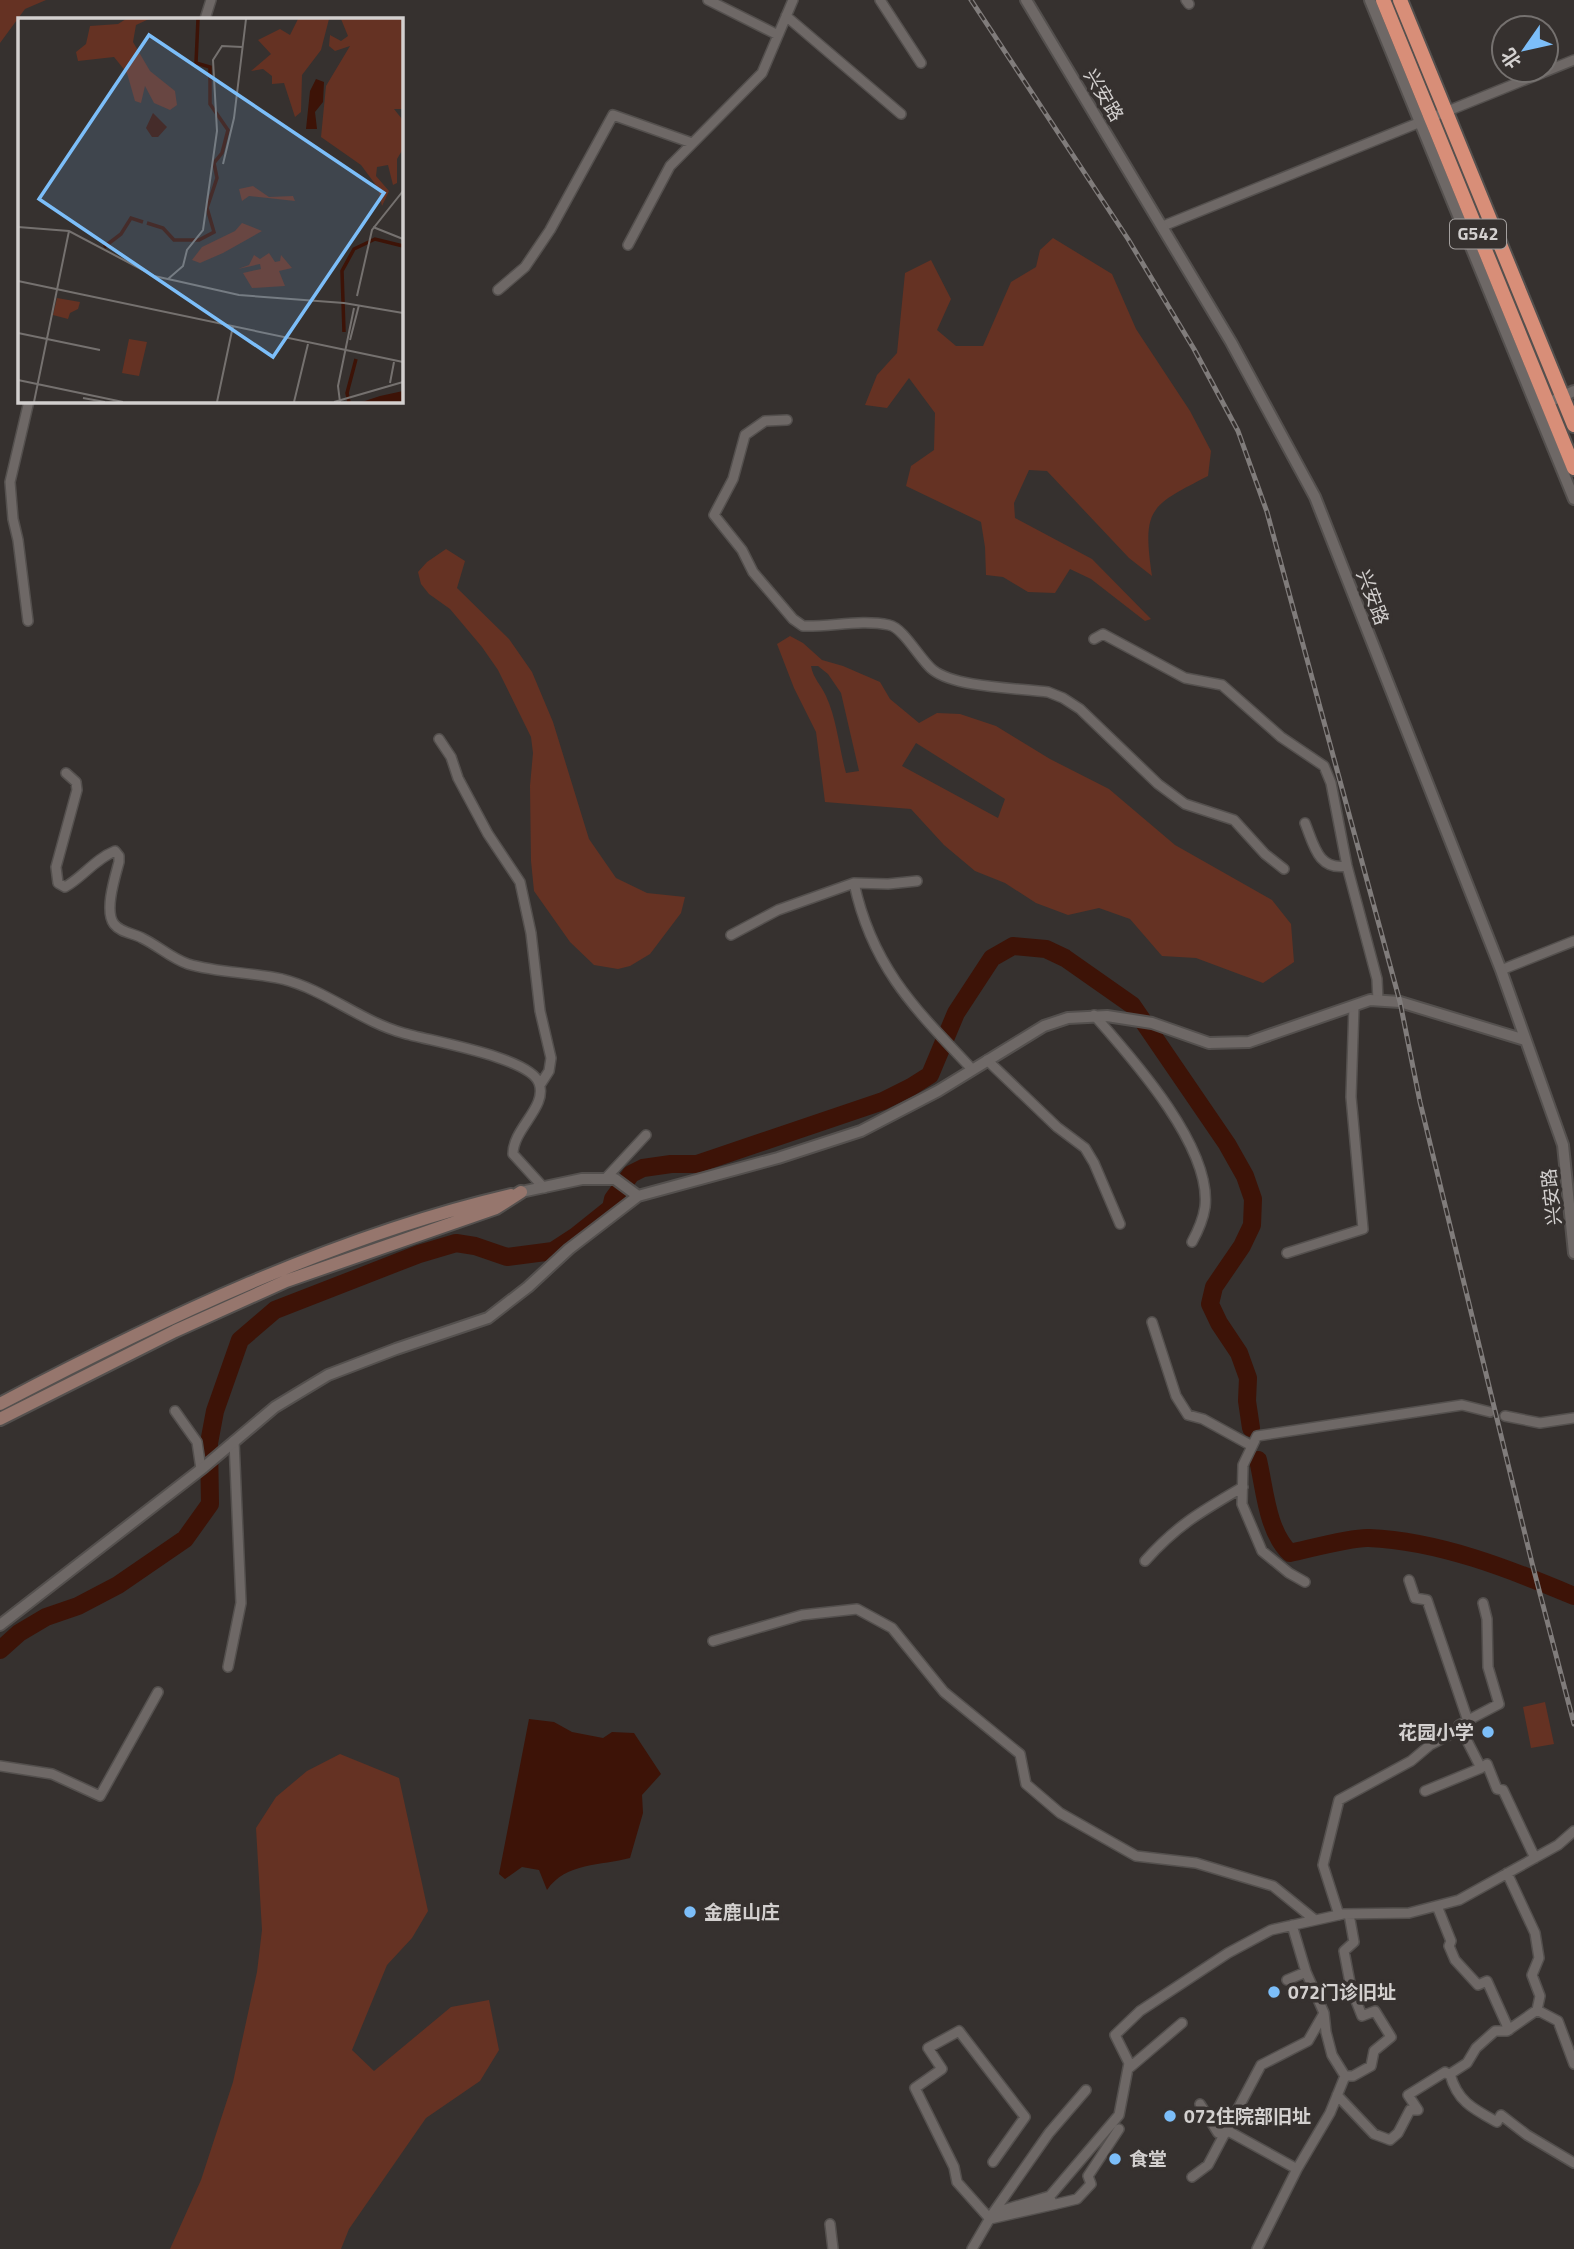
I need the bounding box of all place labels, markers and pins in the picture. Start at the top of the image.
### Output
place label: 花园小学 [1398,1717,1474,1746]
marker: 花园小学 [1480,1724,1496,1740]
place label: 金鹿山庄 [704,1897,780,1926]
marker: 金鹿山庄 [682,1904,698,1920]
place label: 072门诊旧址 [1288,1977,1396,2006]
marker: 072门诊旧址 [1266,1984,1282,2000]
place label: 072住院部旧址 [1184,2101,1311,2130]
marker: 072住院部旧址 [1162,2108,1178,2124]
place label: 食堂 [1129,2144,1167,2173]
marker: 食堂 [1107,2151,1123,2167]

